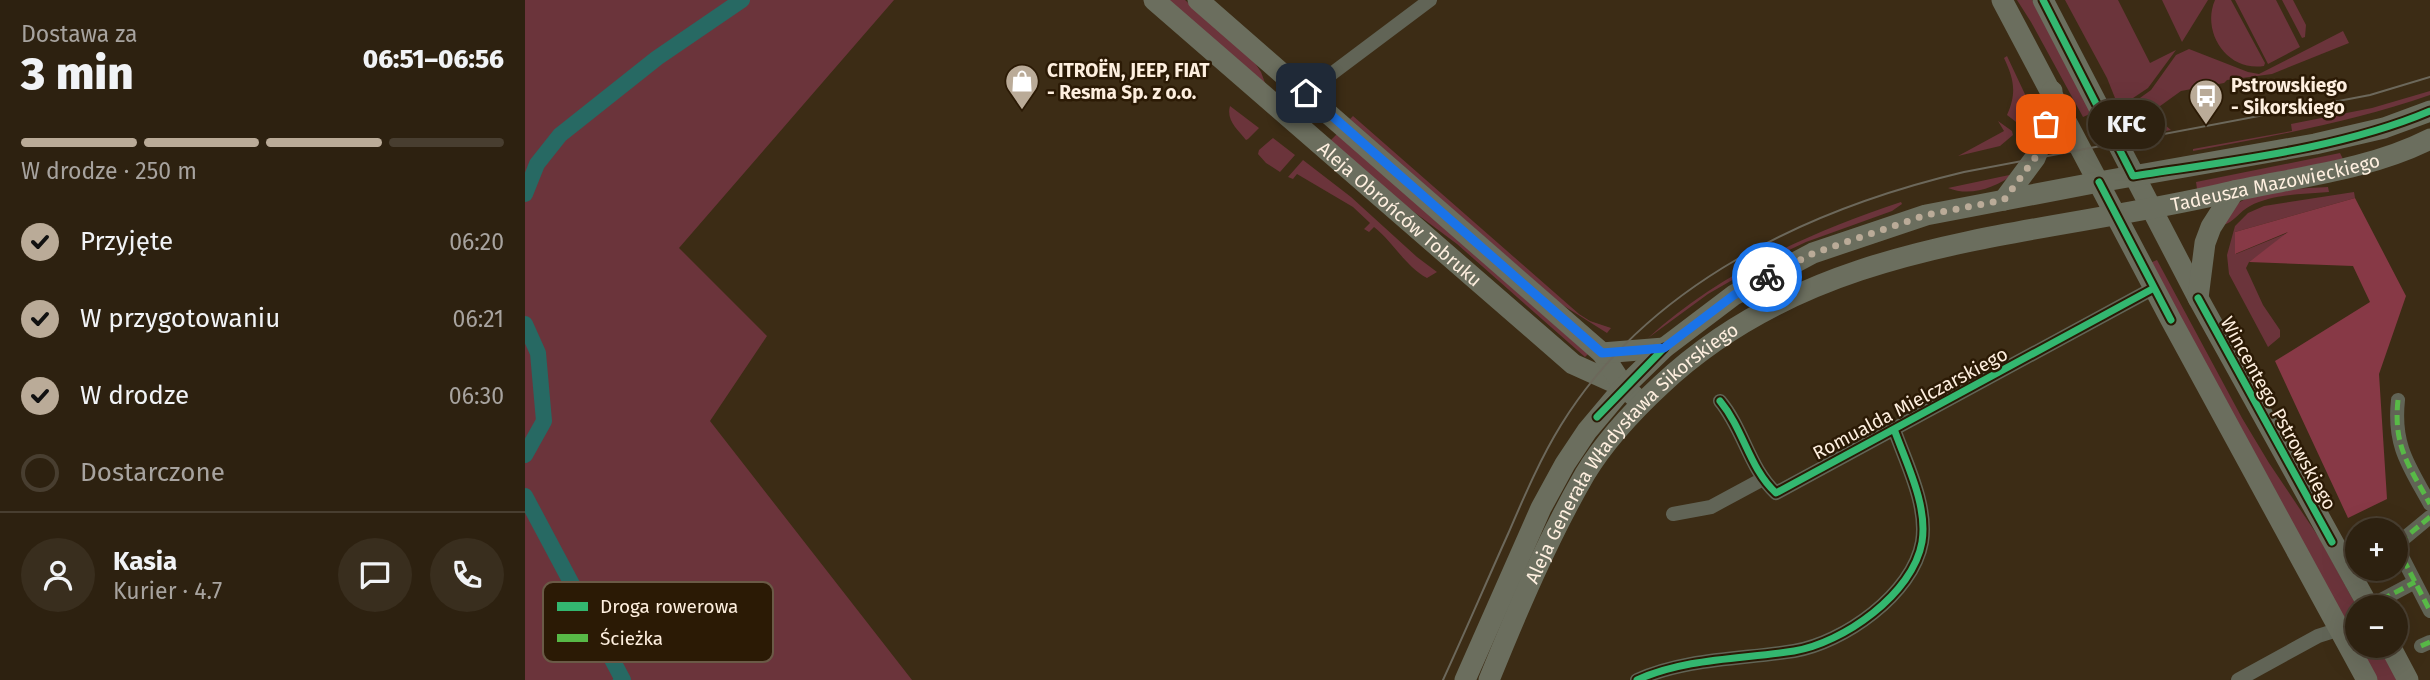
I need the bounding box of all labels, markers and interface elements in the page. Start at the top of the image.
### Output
text: Dostawa za [21,20,138,48]
text: 06:51–06:56 [363,44,504,75]
text: 3 min [21,46,134,101]
place label: CITROËN, JEEP, FIAT - Resma Sp. z o.o. [1047,58,1210,104]
shop icon: CITROËN, JEEP, FIAT - Resma Sp. z o.o. [1003,62,1041,111]
pin [1276,63,1336,123]
icon: home [1287,74,1325,112]
place label: Pstrowskiego - Sikorskiego [2231,74,2347,119]
bus stop icon: Pstrowskiego - Sikorskiego [2187,77,2225,126]
pin [2016,94,2076,154]
callout: KFC [2088,100,2165,148]
icon: bag [2027,105,2065,143]
text: KFC [2107,110,2146,138]
street label: Aleja Obrońców Tobruku [1313,137,1486,292]
street label: Tadeusza Mazowieckiego [2169,149,2383,216]
text: W drodze · 250 m [21,157,197,185]
icon: check [21,223,59,261]
text: Przyjęte [80,226,173,257]
text: 06:20 [449,228,504,256]
courier [1732,242,1802,312]
icon: bike [1748,258,1786,296]
icon: check [21,300,59,338]
text: W przygotowaniu [80,303,280,334]
text: 06:21 [453,305,504,333]
street label: Wincentego Pstrowskiego [2216,312,2341,514]
street label: Aleja Generała Władysława Sikorskiego [1520,318,1743,587]
street label: Romualda Mielczarskiego [1809,342,2012,465]
icon: check [21,377,59,415]
text: W drodze [80,380,189,411]
text: 06:30 [449,382,504,410]
text: Dostarczone [80,457,225,488]
map controls [2345,518,2408,658]
button: + [2345,518,2408,581]
button: person [21,538,95,612]
button: chat [338,538,412,612]
button: phone [430,538,504,612]
text: Kasia [113,546,177,577]
text: Kurier · 4.7 [113,577,222,605]
legend [543,582,773,662]
text: Droga rowerowa [600,595,738,618]
button: − [2345,595,2408,658]
text: Ścieżka [600,627,663,650]

